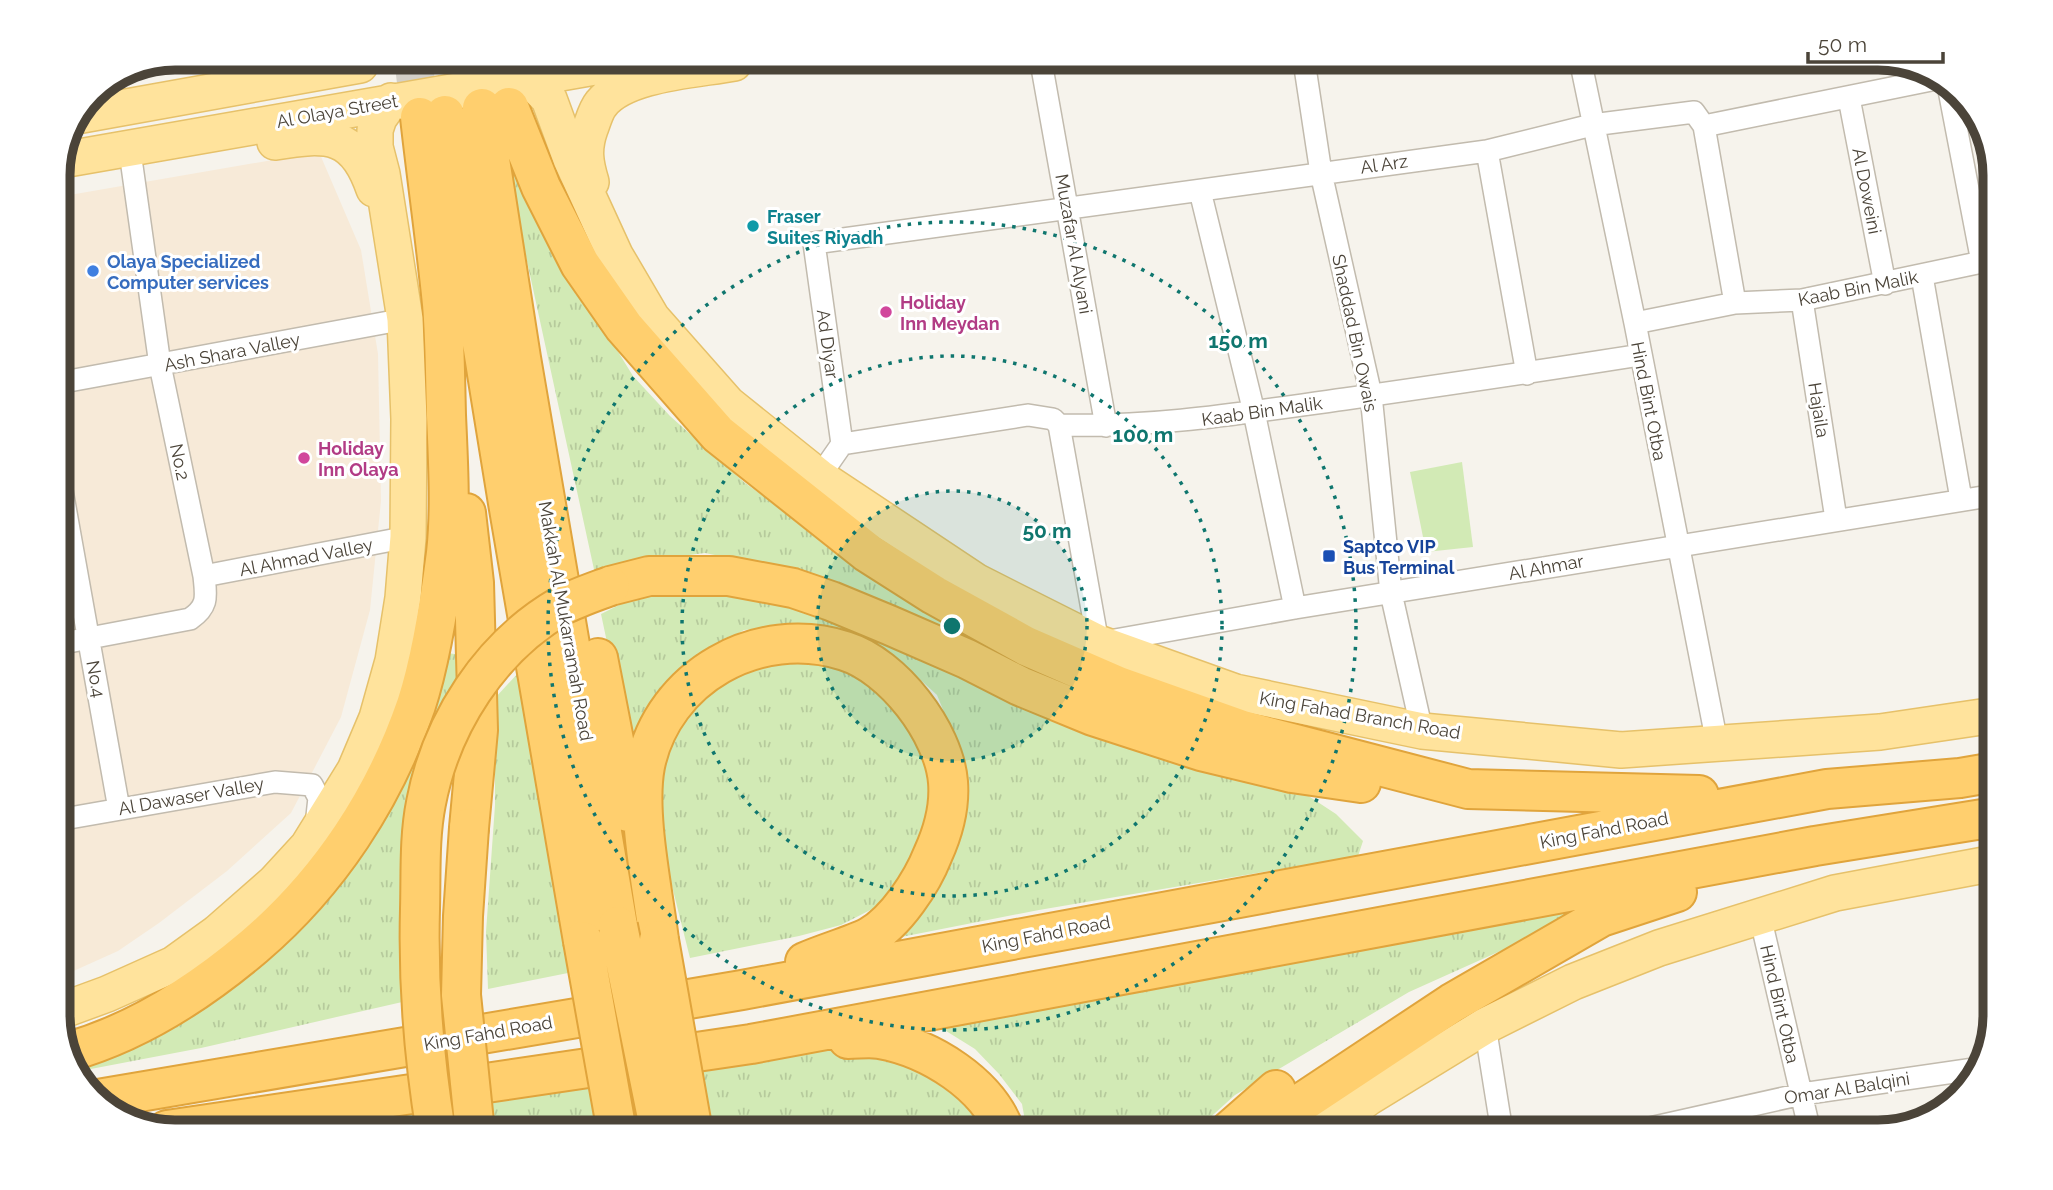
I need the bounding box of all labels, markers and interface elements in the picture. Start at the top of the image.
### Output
scale bar [1808,21,1943,65]
text: 50 m [1818,32,1867,57]
street label: Al Olaya Street [275,90,399,132]
street label: Al Doweini [1848,146,1886,236]
street label: Al Arz [1359,150,1409,178]
street label: Muzafar Al Alyani [1051,172,1097,316]
place label: Fraser Suites Riyadh [767,206,883,248]
marker: Fraser Suites Riyadh [745,218,761,234]
place label: Olaya Specialized Computer services [107,251,269,293]
street label: Shaddad Bin Owais [1328,252,1382,414]
marker: Olaya Specialized Computer services [85,263,101,279]
street label: Kaab Bin Malik [1796,266,1920,310]
place label: Holiday Inn Meydan [900,292,1000,334]
marker: Holiday Inn Meydan [878,304,894,320]
street label: Ad Diyar [813,308,843,381]
street label: Ash Shara Valley [162,328,302,375]
text: 150 m [1208,328,1268,353]
street label: Hind Bint Otba [1627,340,1671,462]
street label: Hajaila [1804,381,1834,439]
street label: Kaab Bin Malik [1200,392,1324,430]
text: 100 m [1113,422,1173,447]
place label: Holiday Inn Olaya [318,438,399,480]
street label: No.2 [166,442,194,482]
marker: Holiday Inn Olaya [296,450,312,466]
street label: Makkah Al Mukarramah Road [535,500,597,742]
text: 50 m [1022,518,1072,543]
street label: Al Ahmad Valley [237,534,375,580]
place label: Saptco VIP Bus Terminal [1343,536,1455,578]
marker: Saptco VIP Bus Terminal [1321,548,1337,564]
street label: Al Ahmar [1507,550,1586,584]
centre of rings [940,614,964,638]
street label: No.4 [82,659,110,699]
street label: King Fahad Branch Road [1258,687,1462,743]
street label: Al Dawaser Valley [116,773,266,819]
street label: King Fahd Road [1538,807,1670,853]
street label: King Fahd Road [980,911,1112,957]
street label: Hind Bint Otba [1756,943,1804,1065]
street label: King Fahd Road [422,1011,554,1055]
street label: Omar Al Balqini [1783,1068,1911,1108]

